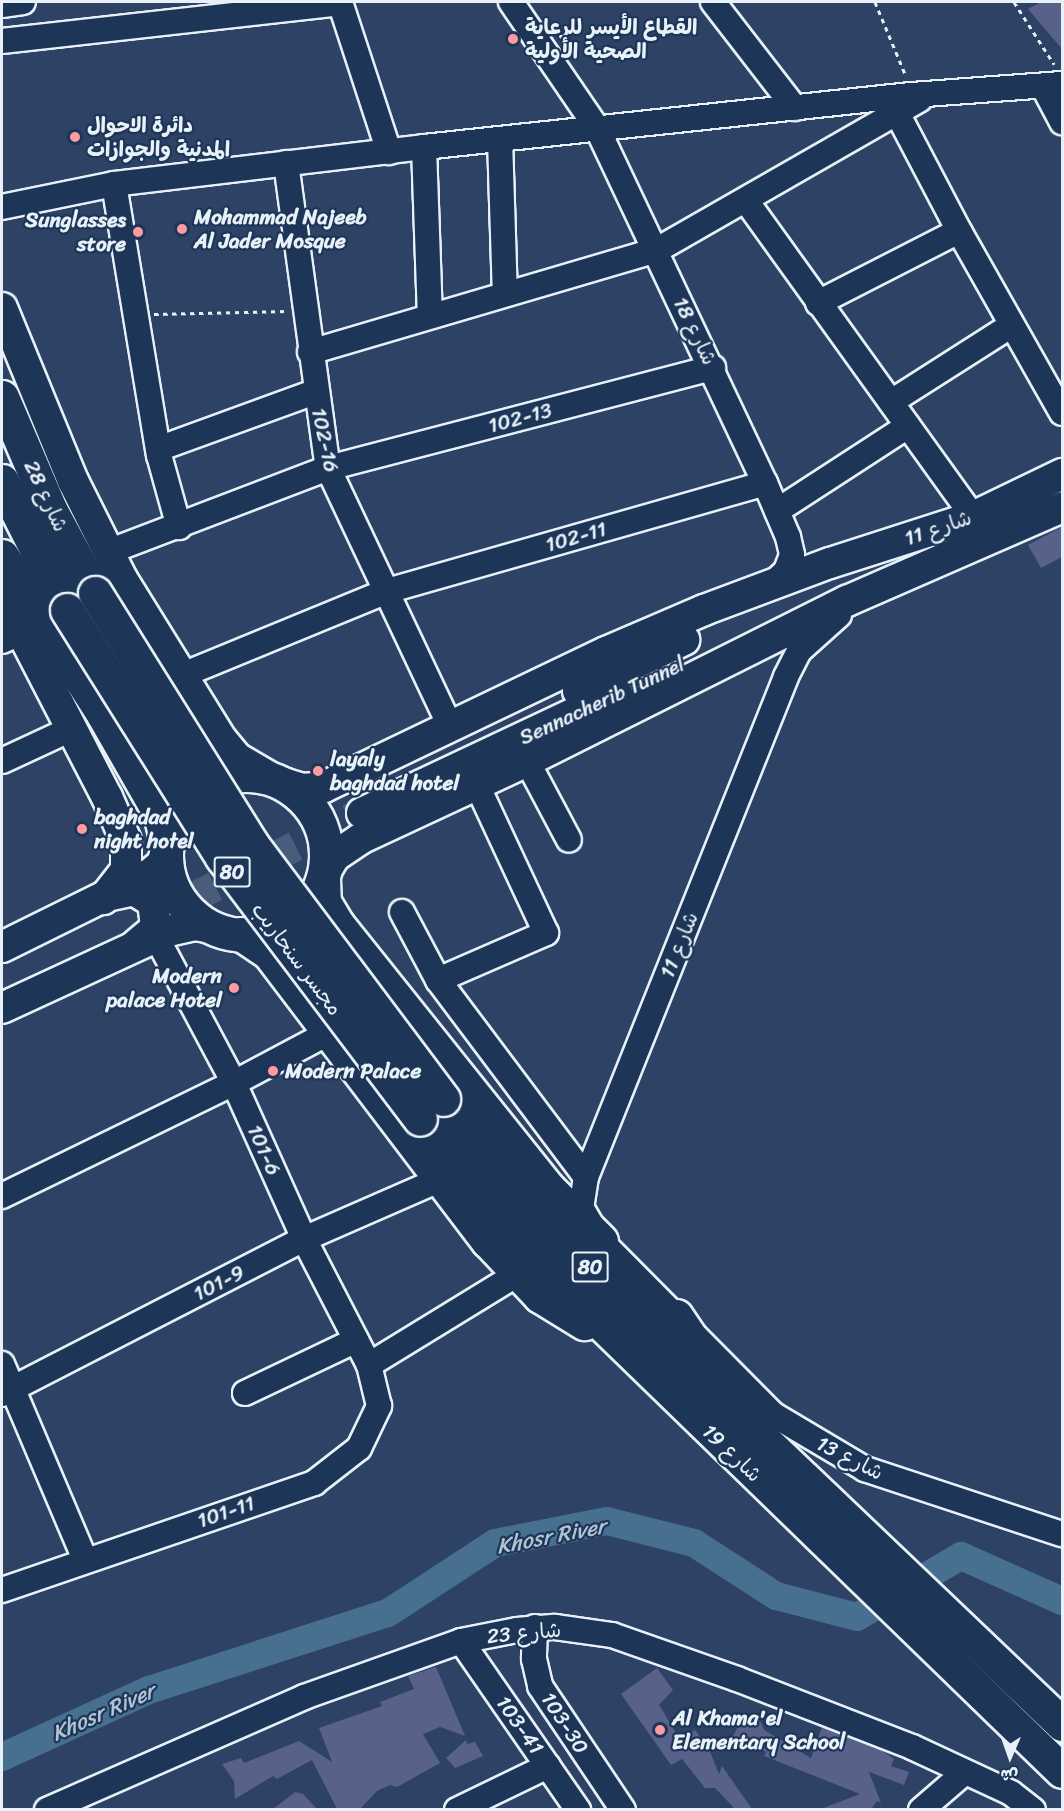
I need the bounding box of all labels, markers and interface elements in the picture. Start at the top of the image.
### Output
place label: القطاع الأيسر للرعاية الصحية الأولية [525,14,697,64]
marker: القطاع الأيسر للرعاية الصحية الأولية [506,32,520,46]
place label: دائرة الاحوال المدنية والجوازات [87,112,230,162]
marker: دائرة الاحوال المدنية والجوازات [68,130,82,144]
place label: Mohammad Najeeb Al Jader Mosque [194,204,367,254]
place label: Sunglasses store [25,207,126,257]
marker: Mohammad Najeeb Al Jader Mosque [175,222,189,236]
marker: Sunglasses store [131,225,145,239]
street label: شارع 18 [668,293,722,369]
street label: 102-13 [486,397,554,439]
street label: 102-16 [306,406,344,474]
street label: شارع 28 [19,456,73,536]
street label: شارع 11 [901,505,975,551]
street label: 102-11 [543,516,609,558]
street label: Sennacherib Tunnel [515,651,689,751]
place label: layaly baghdad hotel [330,746,459,796]
marker: layaly baghdad hotel [311,764,325,778]
place label: baghdad night hotel [94,804,195,854]
marker: baghdad night hotel [75,822,89,836]
road number: 80 [212,855,252,889]
street label: مجسر سنحاريب [246,898,348,1020]
street label: شارع 11 [654,908,704,982]
place label: Modern palace Hotel [106,963,222,1013]
marker: Modern palace Hotel [227,981,241,995]
place label: Modern Palace [285,1058,421,1084]
marker: Modern Palace [266,1064,280,1078]
street label: 101-6 [242,1121,286,1179]
road number: 80 [570,1250,610,1284]
street label: 101-9 [189,1260,249,1306]
street label: شارع 19 [697,1419,767,1487]
street label: شارع 13 [812,1431,888,1485]
street label: 101-11 [194,1490,258,1534]
water label: Khosr River [494,1512,608,1560]
street label: شارع 23 [486,1617,562,1649]
water label: Khosr River [47,1677,159,1747]
street label: 103-30 [536,1687,594,1759]
street label: 103-41 [491,1691,549,1759]
place label: Al Khama'el Elementary School [672,1705,845,1755]
marker: Al Khama'el Elementary School [653,1723,667,1737]
north arrow [980,1727,1040,1787]
text: ش [1000,1761,1019,1790]

